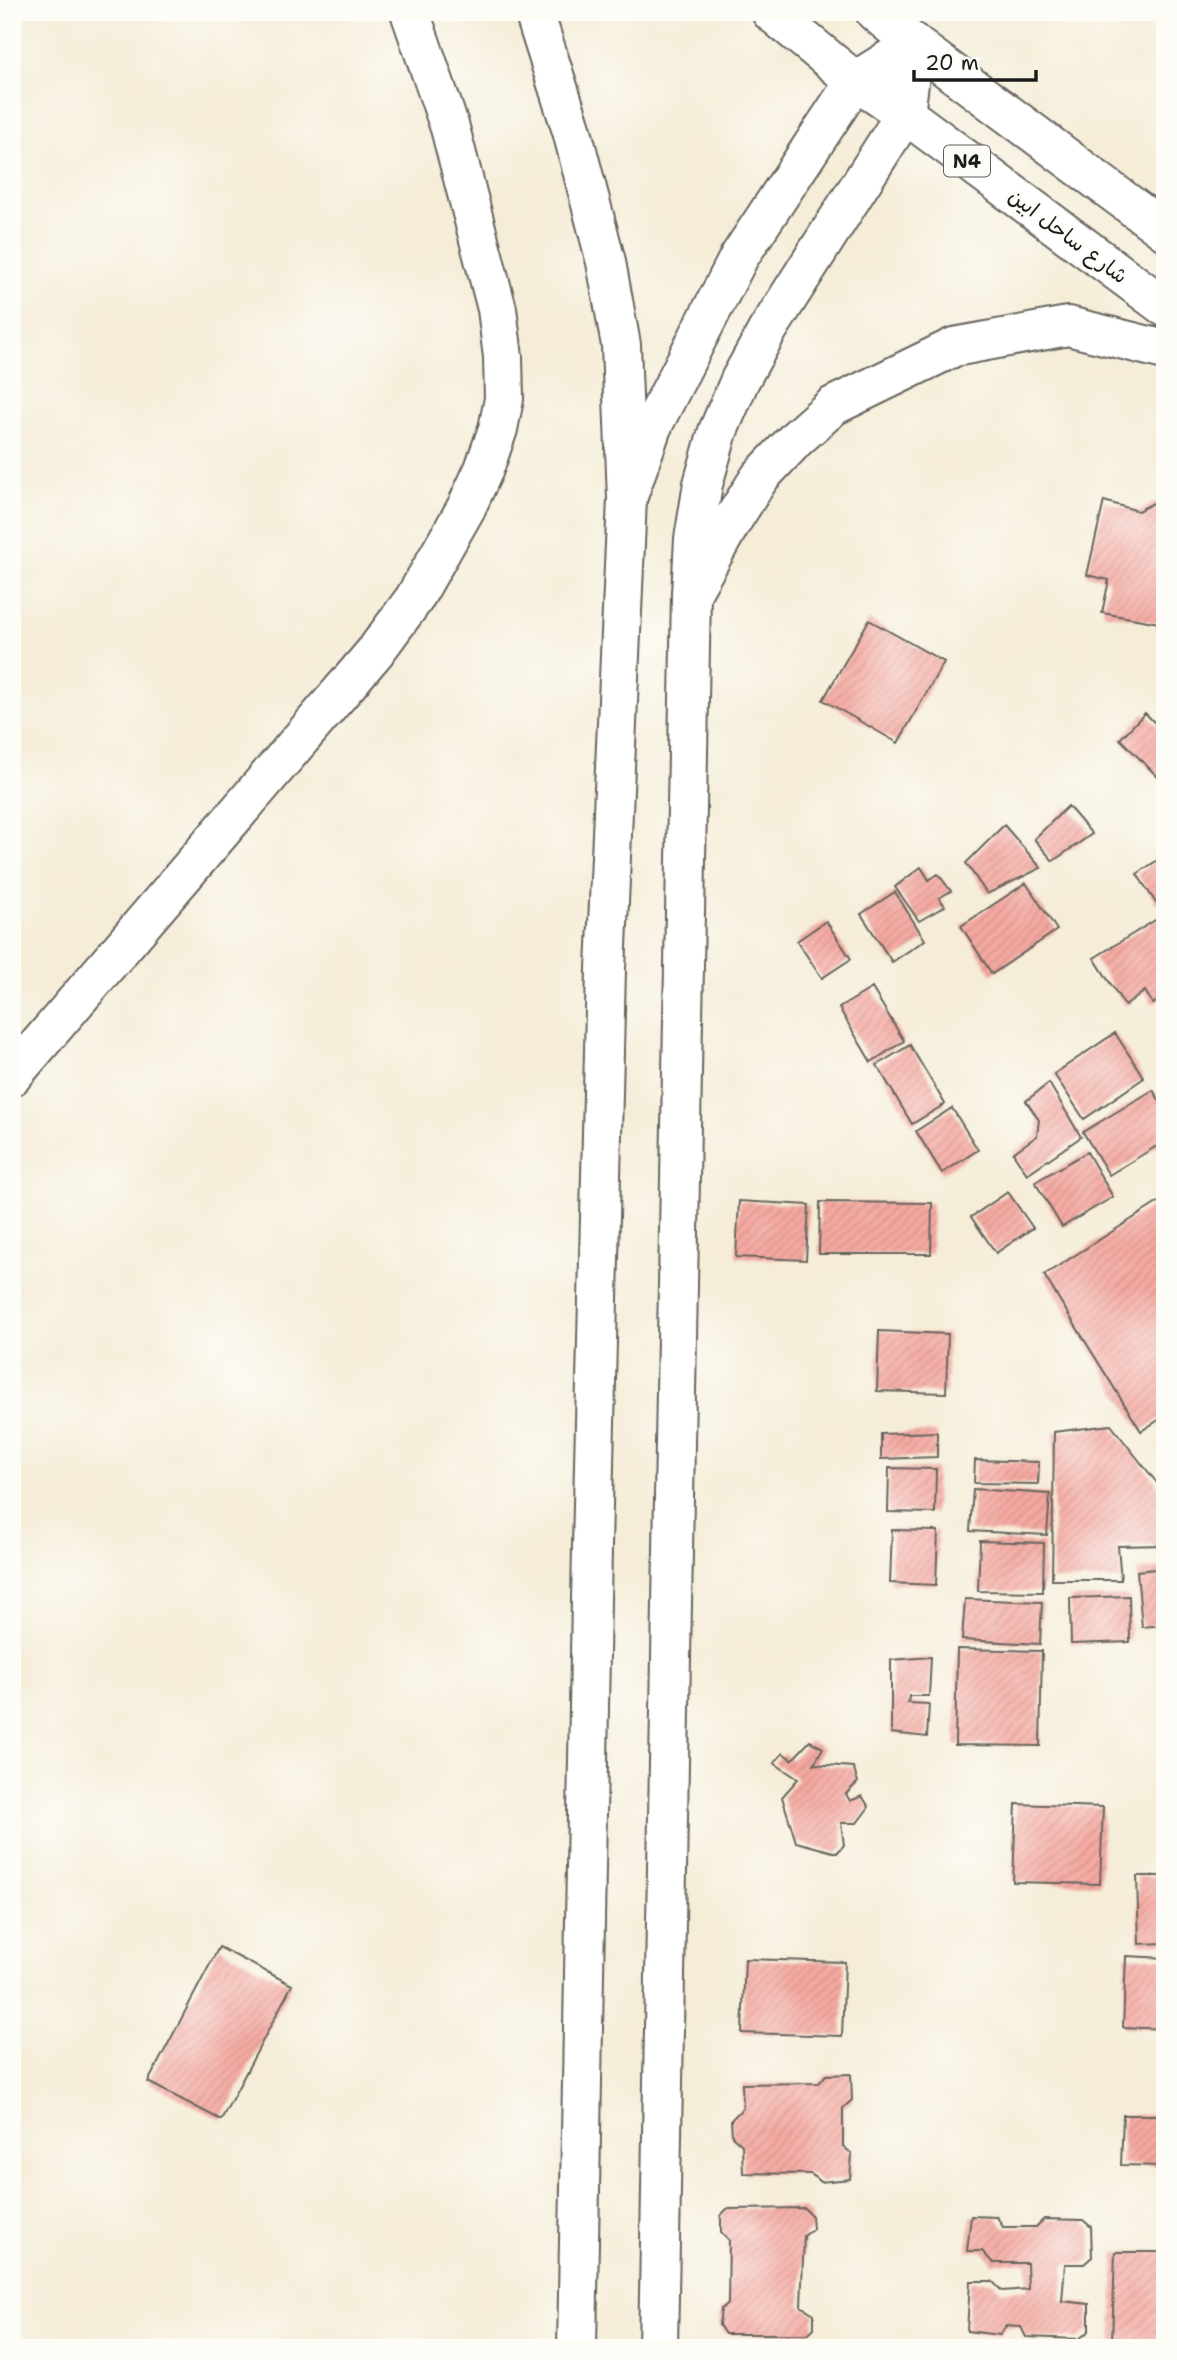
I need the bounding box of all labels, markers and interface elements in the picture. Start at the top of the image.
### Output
scale bar [914,38,1037,82]
text: 20 m [925,49,979,77]
road number: N4 [944,146,990,176]
street label: شارع ساحل ابين [1002,182,1133,291]

